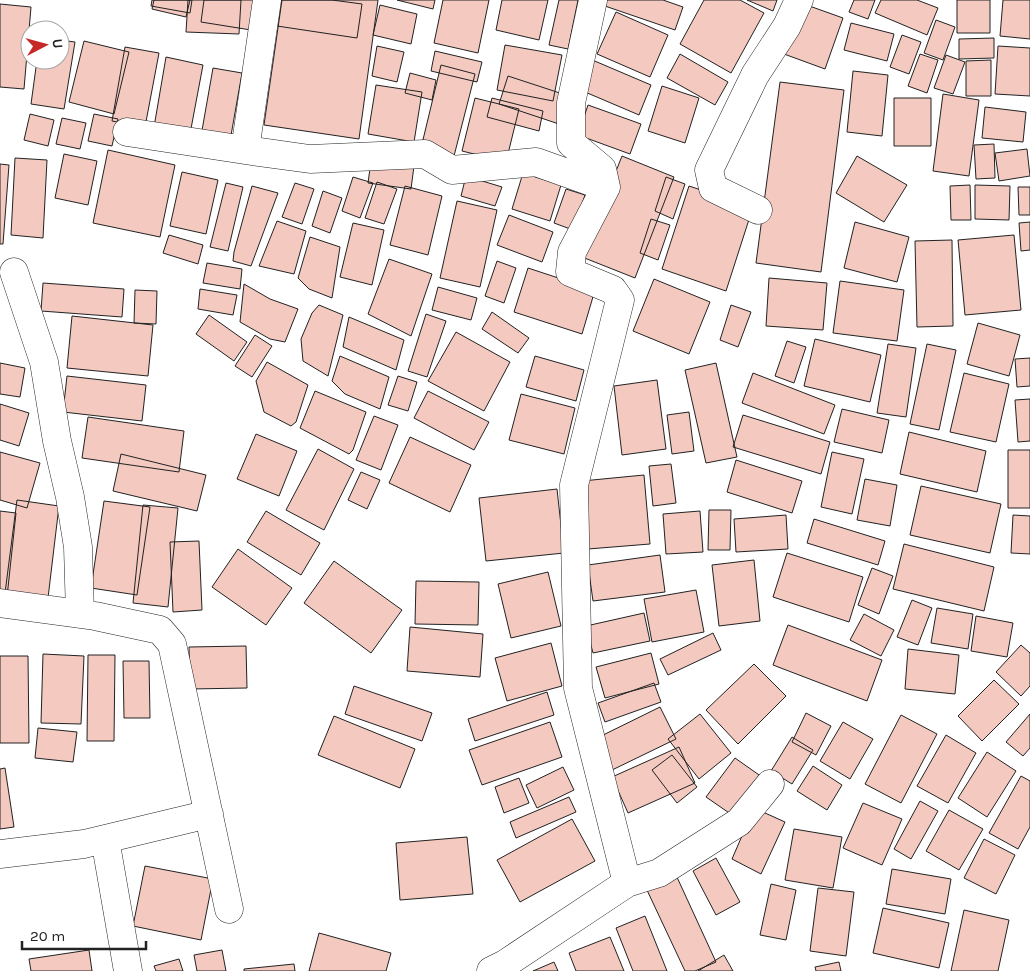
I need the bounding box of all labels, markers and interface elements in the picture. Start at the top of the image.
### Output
north arrow [20,20,70,70]
text: U [48,38,66,49]
scale bar [22,918,146,950]
text: 20 m [30,927,65,945]

